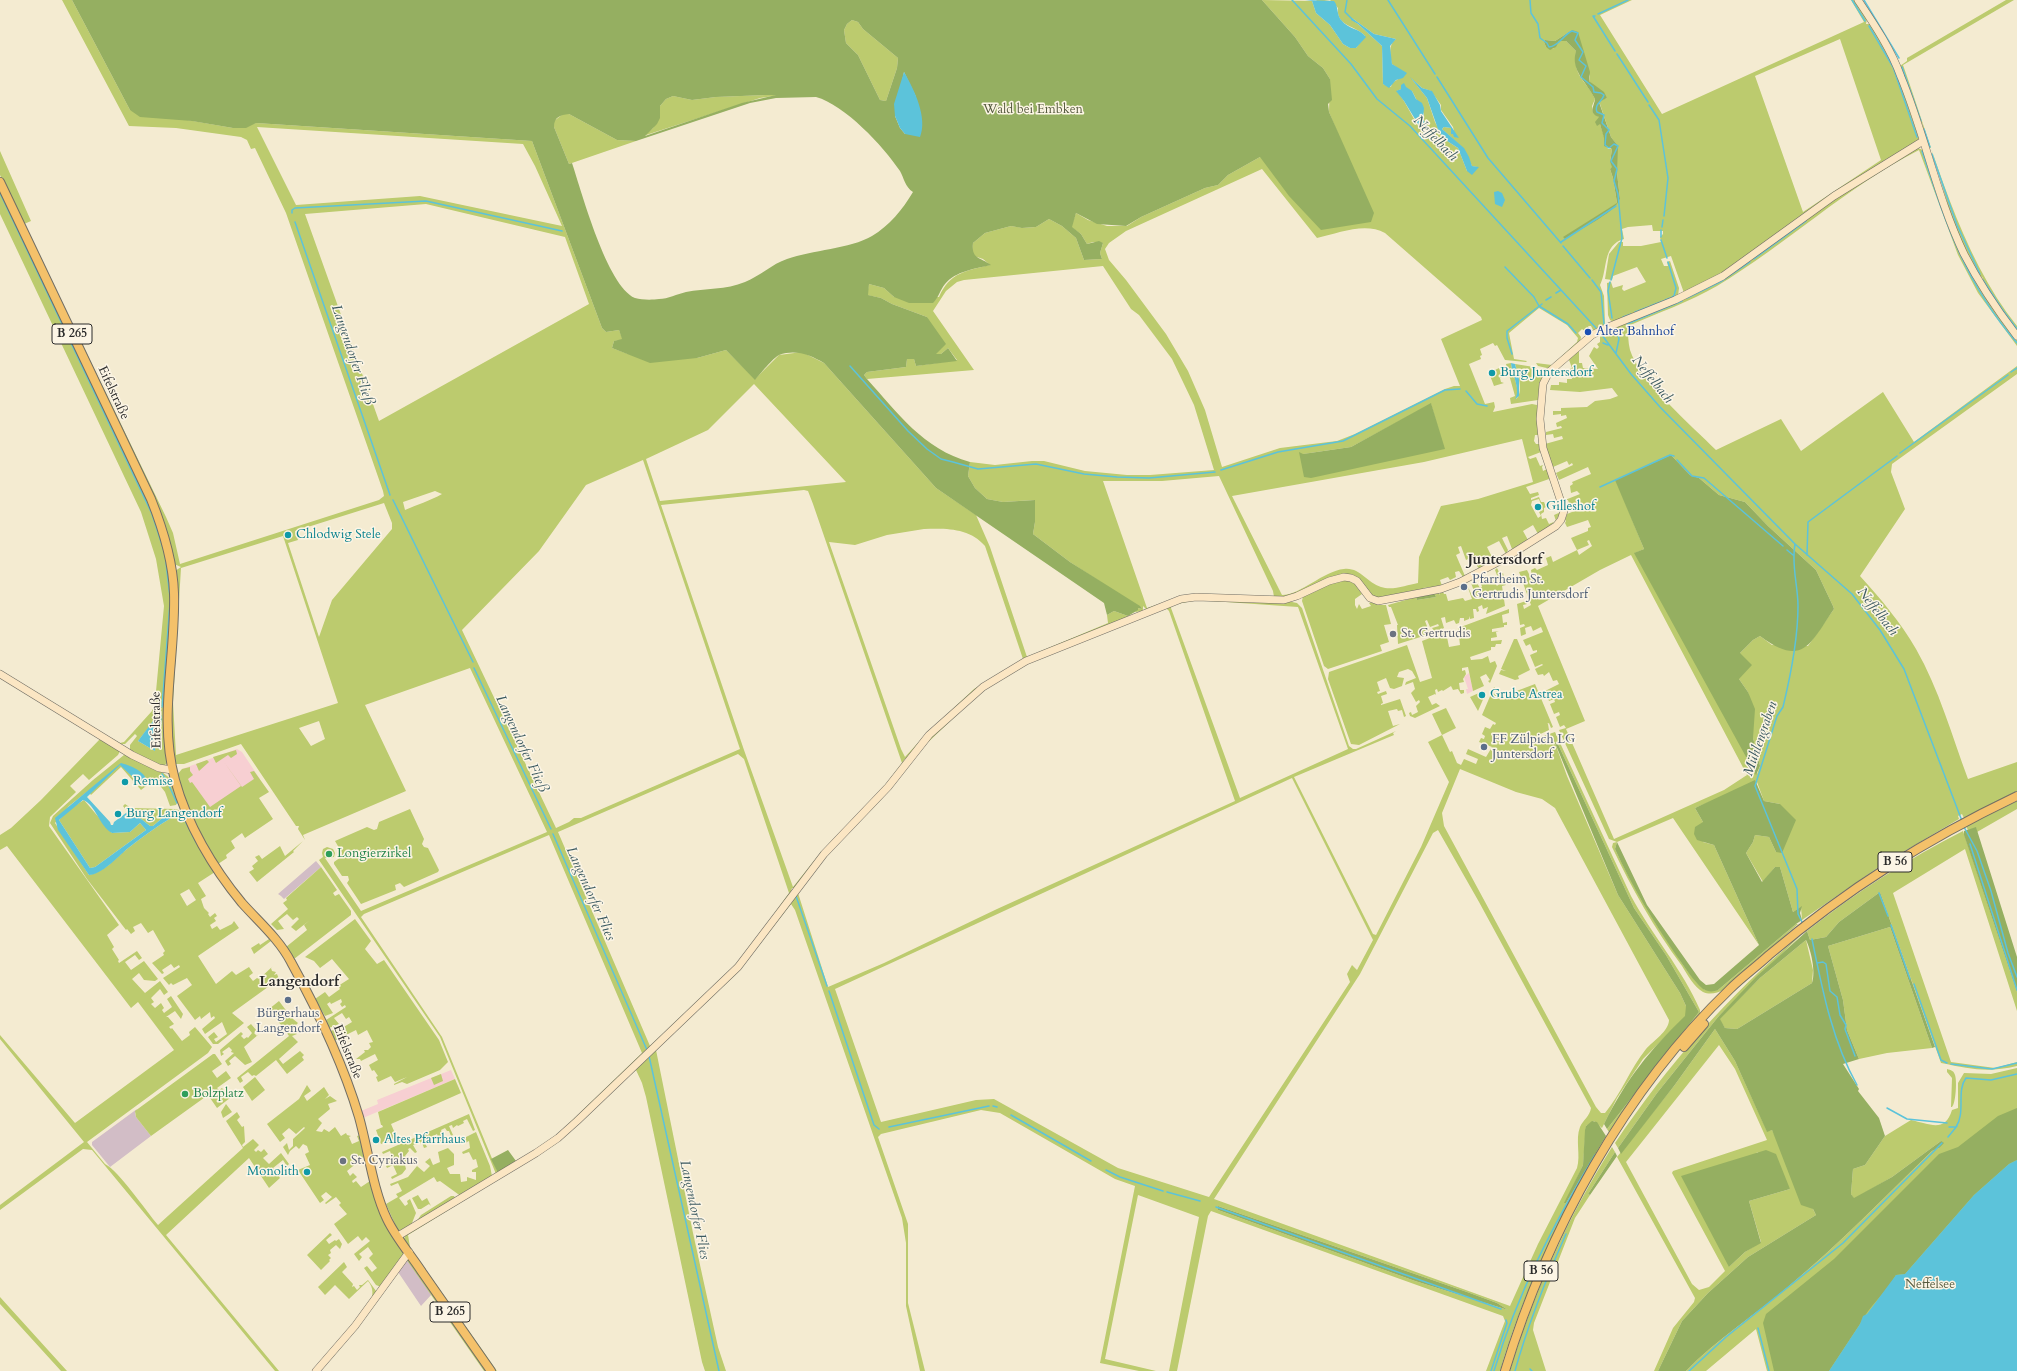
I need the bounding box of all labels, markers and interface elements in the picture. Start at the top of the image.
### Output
park label: Wald bei Embken [983,102,1083,118]
water label: Neffelbach [1409,113,1461,165]
water label: Langendorfer Fließ [327,303,377,407]
road number: B 265 [52,324,92,344]
place label: Alter Bahnhof [1596,324,1674,340]
marker: Alter Bahnhof [1583,327,1593,337]
water label: Neffelbach [1628,353,1676,407]
street label: Eifelstraße [94,364,132,422]
place label: Burg Juntersdorf [1500,365,1592,381]
marker: Burg Juntersdorf [1487,368,1497,378]
place label: Gilleshof [1546,499,1595,515]
marker: Gilleshof [1533,502,1543,512]
place label: Chlodwig Stele [296,527,381,543]
marker: Chlodwig Stele [283,530,293,540]
district label: Juntersdorf [1468,552,1542,570]
place label: Pfarrheim St. Gertrudis Juntersdorf [1472,572,1588,603]
marker: Pfarrheim St. Gertrudis Juntersdorf [1459,582,1469,592]
water label: Neffelbach [1853,584,1901,640]
place label: St. Gertrudis [1401,626,1470,642]
marker: St. Gertrudis [1388,629,1398,639]
place label: Grube Astrea [1490,687,1563,703]
marker: Grube Astrea [1477,690,1487,700]
street label: Eifelstraße [149,691,165,749]
water label: Langendorfer Fließ [491,693,551,795]
water label: Mühlengraben [1740,700,1782,778]
place label: FF Zülpich LG Juntersdorf [1492,732,1575,763]
marker: FF Zülpich LG Juntersdorf [1479,742,1489,752]
place label: Remise [133,774,173,790]
marker: Remise [120,777,130,787]
place label: Burg Langendorf [126,806,222,822]
marker: Burg Langendorf [113,809,123,819]
water label: Langendorfer Flies [562,844,618,944]
place label: Longierzirkel [337,846,411,862]
marker: Longierzirkel [324,849,334,859]
road number: B 56 [1878,852,1912,872]
district label: Langendorf [259,974,339,992]
marker: Bürgerhaus Langendorf [283,995,293,1005]
place label: Bürgerhaus Langendorf [256,1006,320,1037]
street label: Eifelstraße [329,1023,365,1081]
place label: Bolzplatz [193,1086,244,1102]
marker: Bolzplatz [180,1089,190,1099]
place label: Altes Pfarrhaus [384,1132,465,1148]
marker: Altes Pfarrhaus [371,1135,381,1145]
place label: St. Cyriakus [351,1153,418,1169]
marker: St. Cyriakus [338,1156,348,1166]
water label: Langendorfer Flies [675,1159,713,1261]
place label: Monolith [247,1164,299,1180]
marker: Monolith [302,1167,312,1177]
road number: B 56 [1524,1261,1558,1281]
park label: Neffelsee [1905,1277,1955,1293]
road number: B 265 [430,1302,470,1322]

